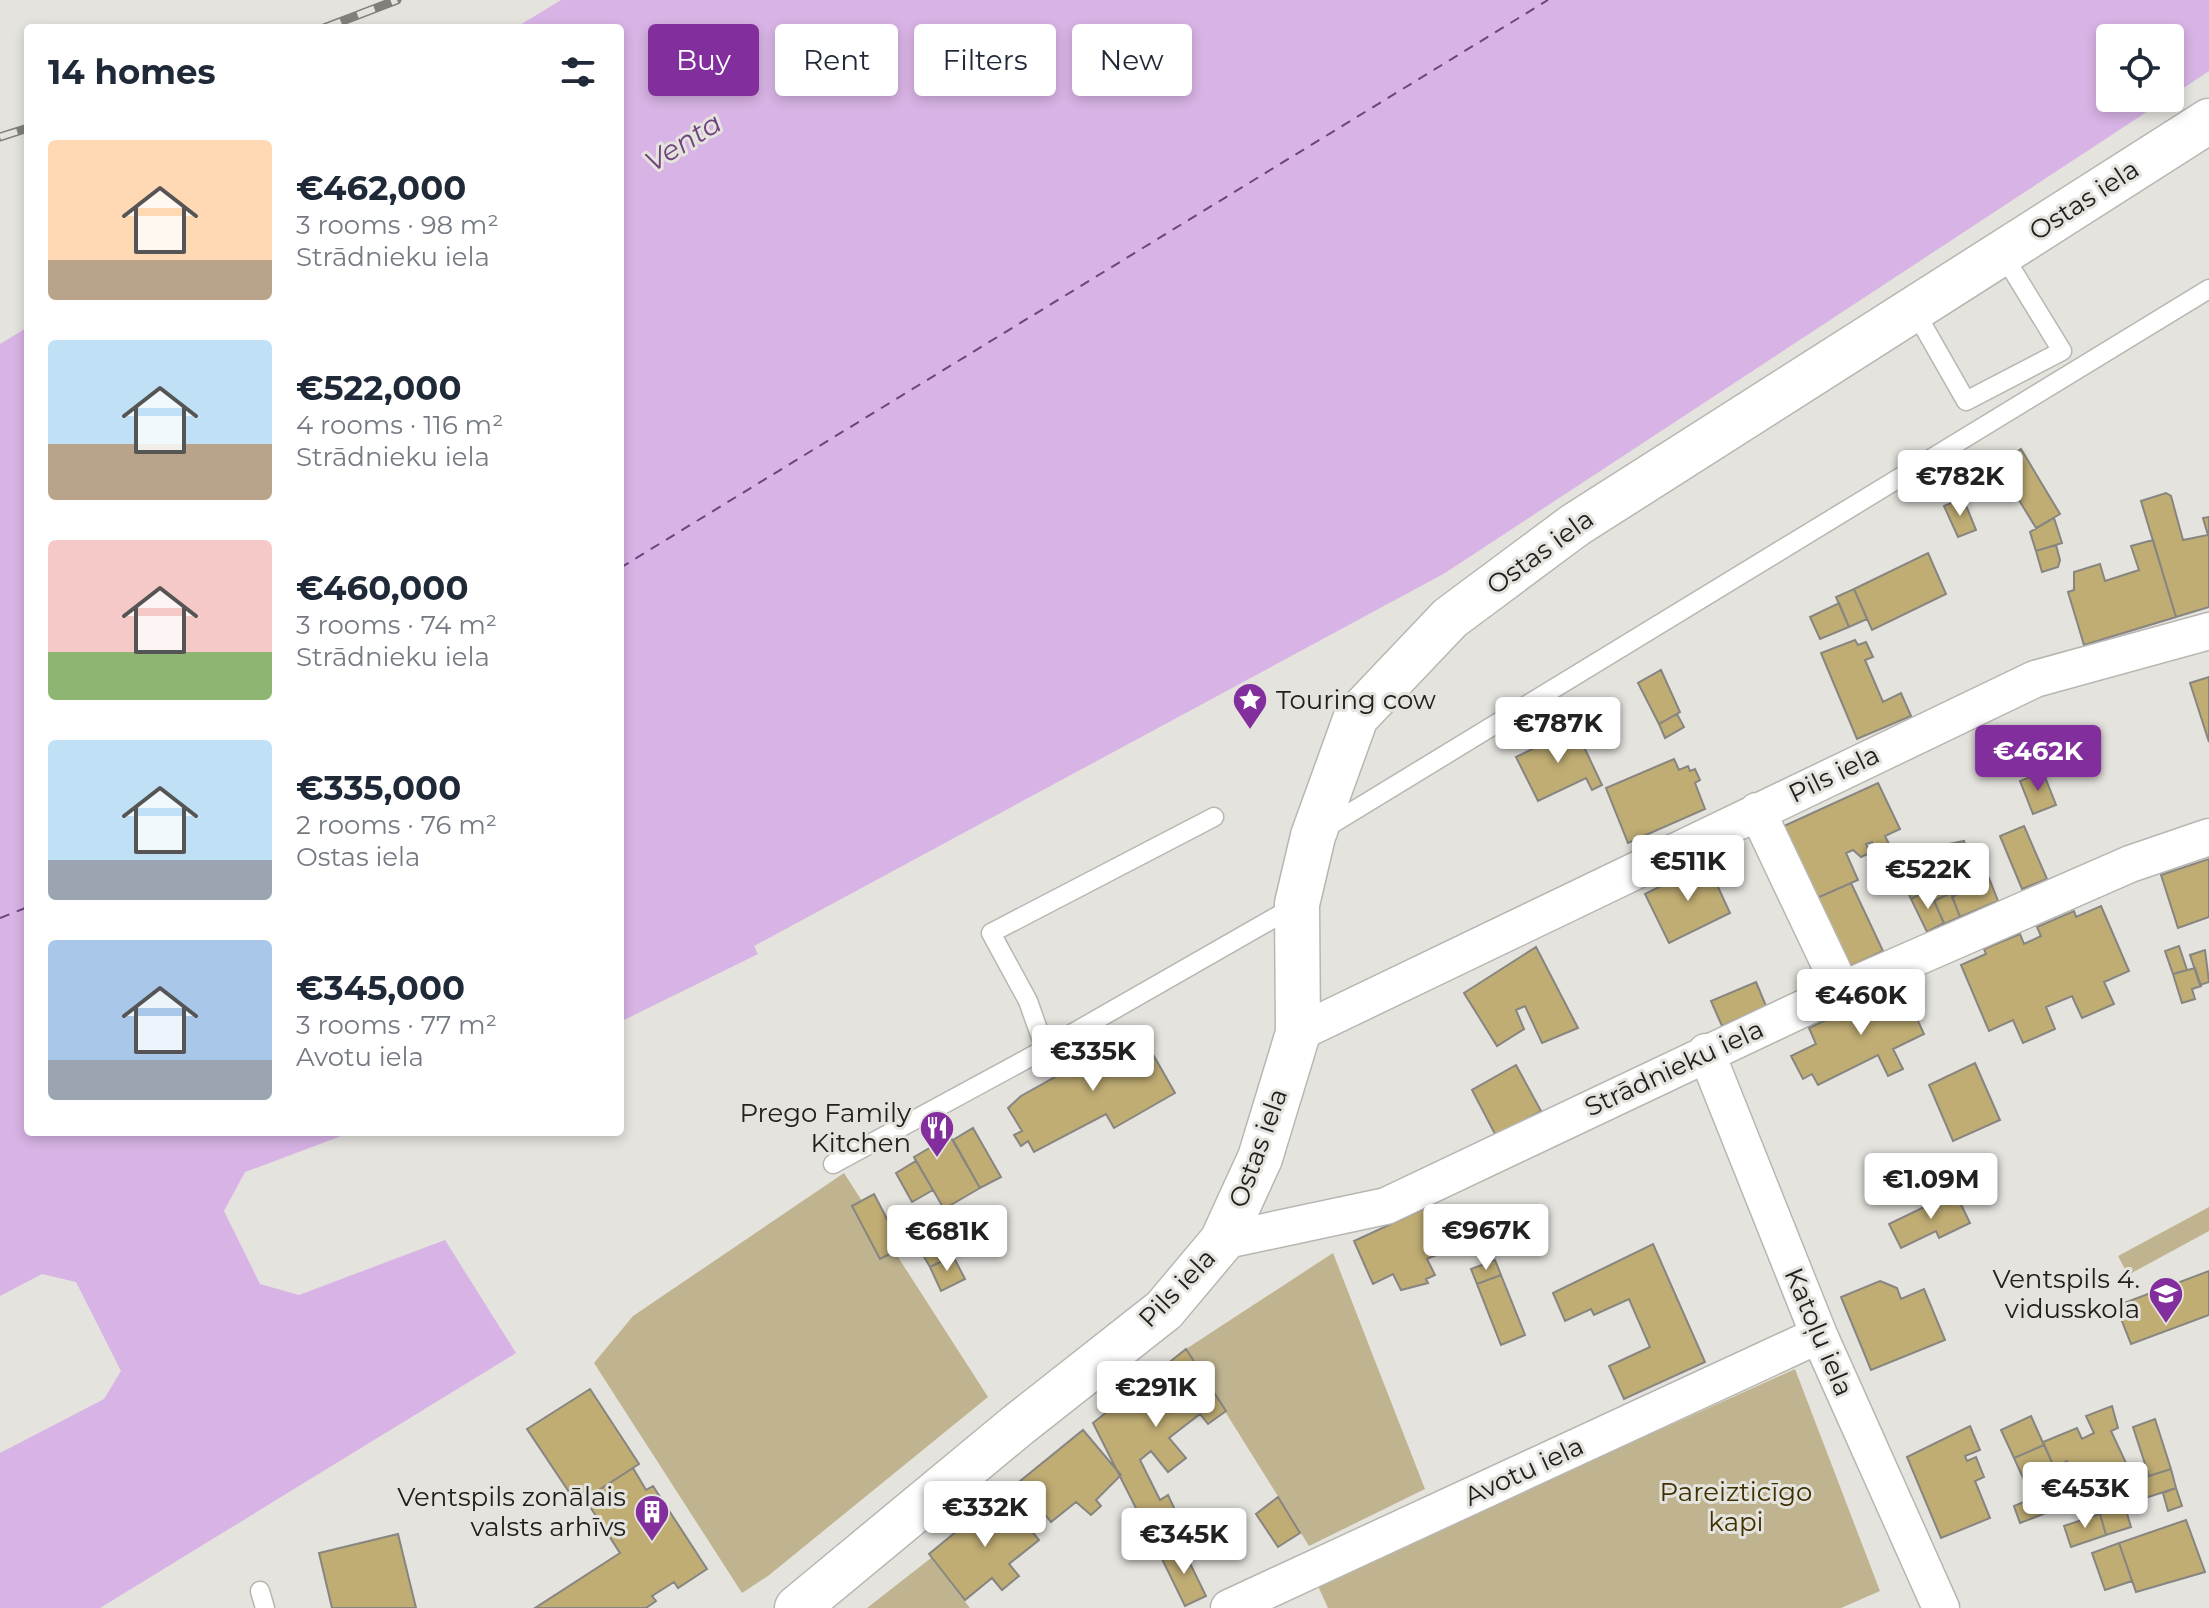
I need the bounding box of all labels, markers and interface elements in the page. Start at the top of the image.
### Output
chip: Buy [648,24,759,96]
chip: Rent [775,24,898,96]
chip: Filters [914,24,1056,96]
chip: New [1072,24,1192,96]
map controls [2096,24,2184,112]
button: locate [2096,24,2184,112]
icon: filters [556,50,600,94]
text: 14 homes [48,51,216,93]
water label: Venta [638,105,728,179]
street label: Ostas iela [2023,153,2145,247]
text: €462,000 [296,167,466,209]
icon: home [112,172,208,268]
text: 3 rooms · 98 m² [296,209,499,241]
text: Strādnieku iela [296,241,490,273]
text: €522,000 [296,367,461,409]
icon: home [112,372,208,468]
text: 4 rooms · 116 m² [296,409,503,441]
text: Strādnieku iela [296,441,490,473]
pin: €782K [1904,450,2016,518]
text: €782K [1916,460,2004,492]
street label: Ostas iela [1480,502,1600,602]
text: €460,000 [296,567,469,609]
icon: home [112,572,208,668]
text: 3 rooms · 74 m² [296,609,497,641]
text: Strādnieku iela [296,641,490,673]
place icon: Touring cow [1231,681,1269,731]
place label: Touring cow [1276,684,1436,716]
pin: €787K [1502,697,1614,765]
text: €787K [1513,707,1603,739]
pin: €462K [1982,725,2094,793]
text: €462K [1993,735,2083,767]
street label: Pils iela [1783,738,1885,810]
text: €335,000 [296,767,461,809]
icon: home [112,772,208,868]
text: 2 rooms · 76 m² [296,809,497,841]
pin: €511K [1632,835,1744,903]
text: Ostas iela [296,841,420,873]
pin: €522K [1872,843,1984,911]
text: €511K [1650,845,1726,877]
text: €522K [1885,853,1971,885]
text: €345,000 [296,967,465,1009]
pin: €460K [1805,969,1917,1037]
icon: home [112,972,208,1068]
text: €460K [1815,979,1907,1011]
text: 3 rooms · 77 m² [296,1009,497,1041]
street label: Strādnieku iela [1579,1013,1769,1123]
pin: €335K [1037,1025,1149,1093]
text: €335K [1050,1035,1136,1067]
text: Avotu iela [296,1041,424,1073]
street label: Ostas iela [1222,1084,1294,1212]
place label: Prego Family Kitchen [739,1097,912,1159]
restaurant icon: Prego Family Kitchen [918,1109,956,1159]
pin: €1.09M [1866,1153,1996,1221]
text: €1.09M [1882,1163,1980,1195]
pin: €967K [1430,1204,1542,1272]
pin: €681K [891,1205,1003,1273]
text: €967K [1441,1214,1531,1246]
text: €681K [905,1215,989,1247]
street label: Pils iela [1132,1242,1222,1334]
street label: Katoļu iela [1778,1263,1860,1401]
place label: Ventspils 4. vidusskola [1992,1263,2140,1325]
school or university icon: Ventspils 4. vidusskola [2147,1275,2185,1325]
pin: €291K [1100,1361,1212,1429]
text: €291K [1115,1371,1197,1403]
street label: Avotu iela [1459,1429,1589,1513]
pin: €453K [2029,1462,2141,1530]
text: €453K [2041,1472,2129,1504]
park label: Pareizticīgo kapi [1660,1476,1812,1538]
place label: Ventspils zonālais valsts arhīvs [397,1481,626,1543]
pin: €332K [929,1481,1041,1549]
text: €332K [942,1491,1028,1523]
building icon: Ventspils zonālais valsts arhīvs [633,1493,671,1543]
pin: €345K [1128,1508,1240,1576]
text: €345K [1139,1518,1229,1550]

